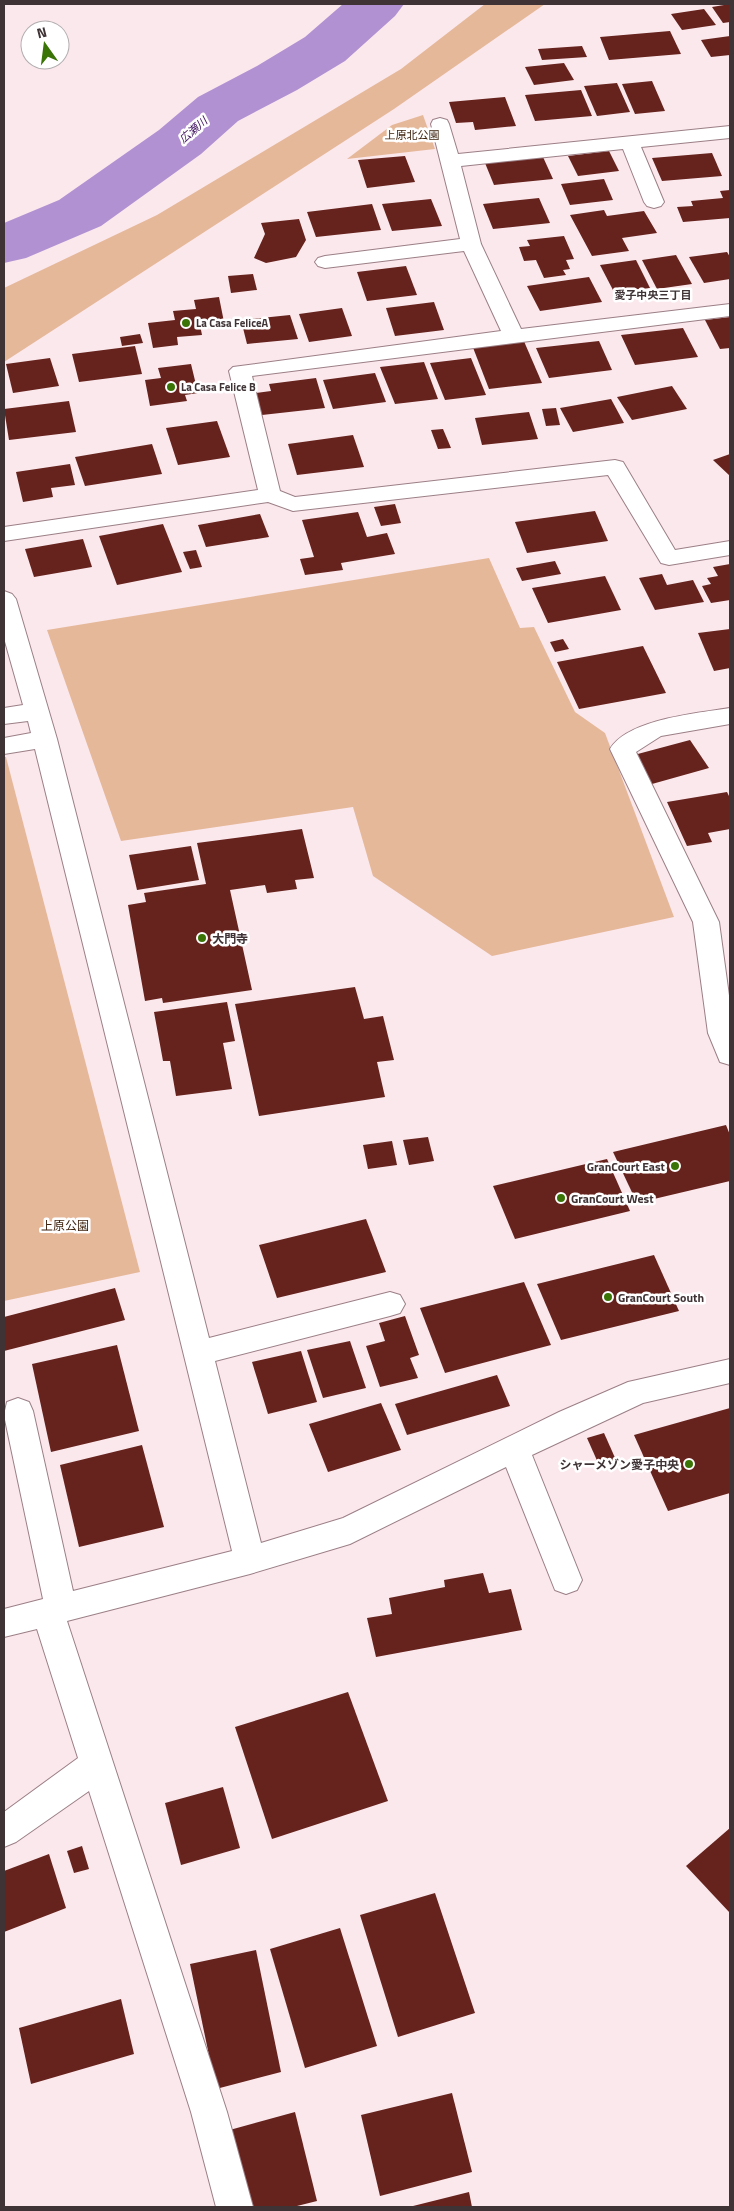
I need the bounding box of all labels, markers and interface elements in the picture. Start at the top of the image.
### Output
north arrow [20,20,70,70]
text: N [34,21,49,43]
water label: 広瀬川 [175,112,211,147]
park label: 上原北公園 [385,127,440,143]
district label: 愛子中央三丁目 [615,287,692,303]
place label: La Casa FeliceA [196,315,269,331]
marker: La Casa FeliceA [180,317,192,329]
place label: La Casa Felice B [181,379,256,395]
marker: La Casa Felice B [165,381,177,393]
place label: 大門寺 [212,929,248,948]
marker: 大門寺 [196,932,208,944]
place label: GranCourt East [587,1157,666,1176]
marker: GranCourt East [669,1160,681,1172]
place label: GranCourt West [571,1189,654,1208]
marker: GranCourt West [555,1192,567,1204]
park label: 上原公園 [41,1216,89,1235]
place label: GranCourt South [618,1288,704,1307]
marker: GranCourt South [602,1291,614,1303]
place label: シャーメゾン愛子中央 [559,1455,679,1474]
marker: シャーメゾン愛子中央 [683,1458,695,1470]

